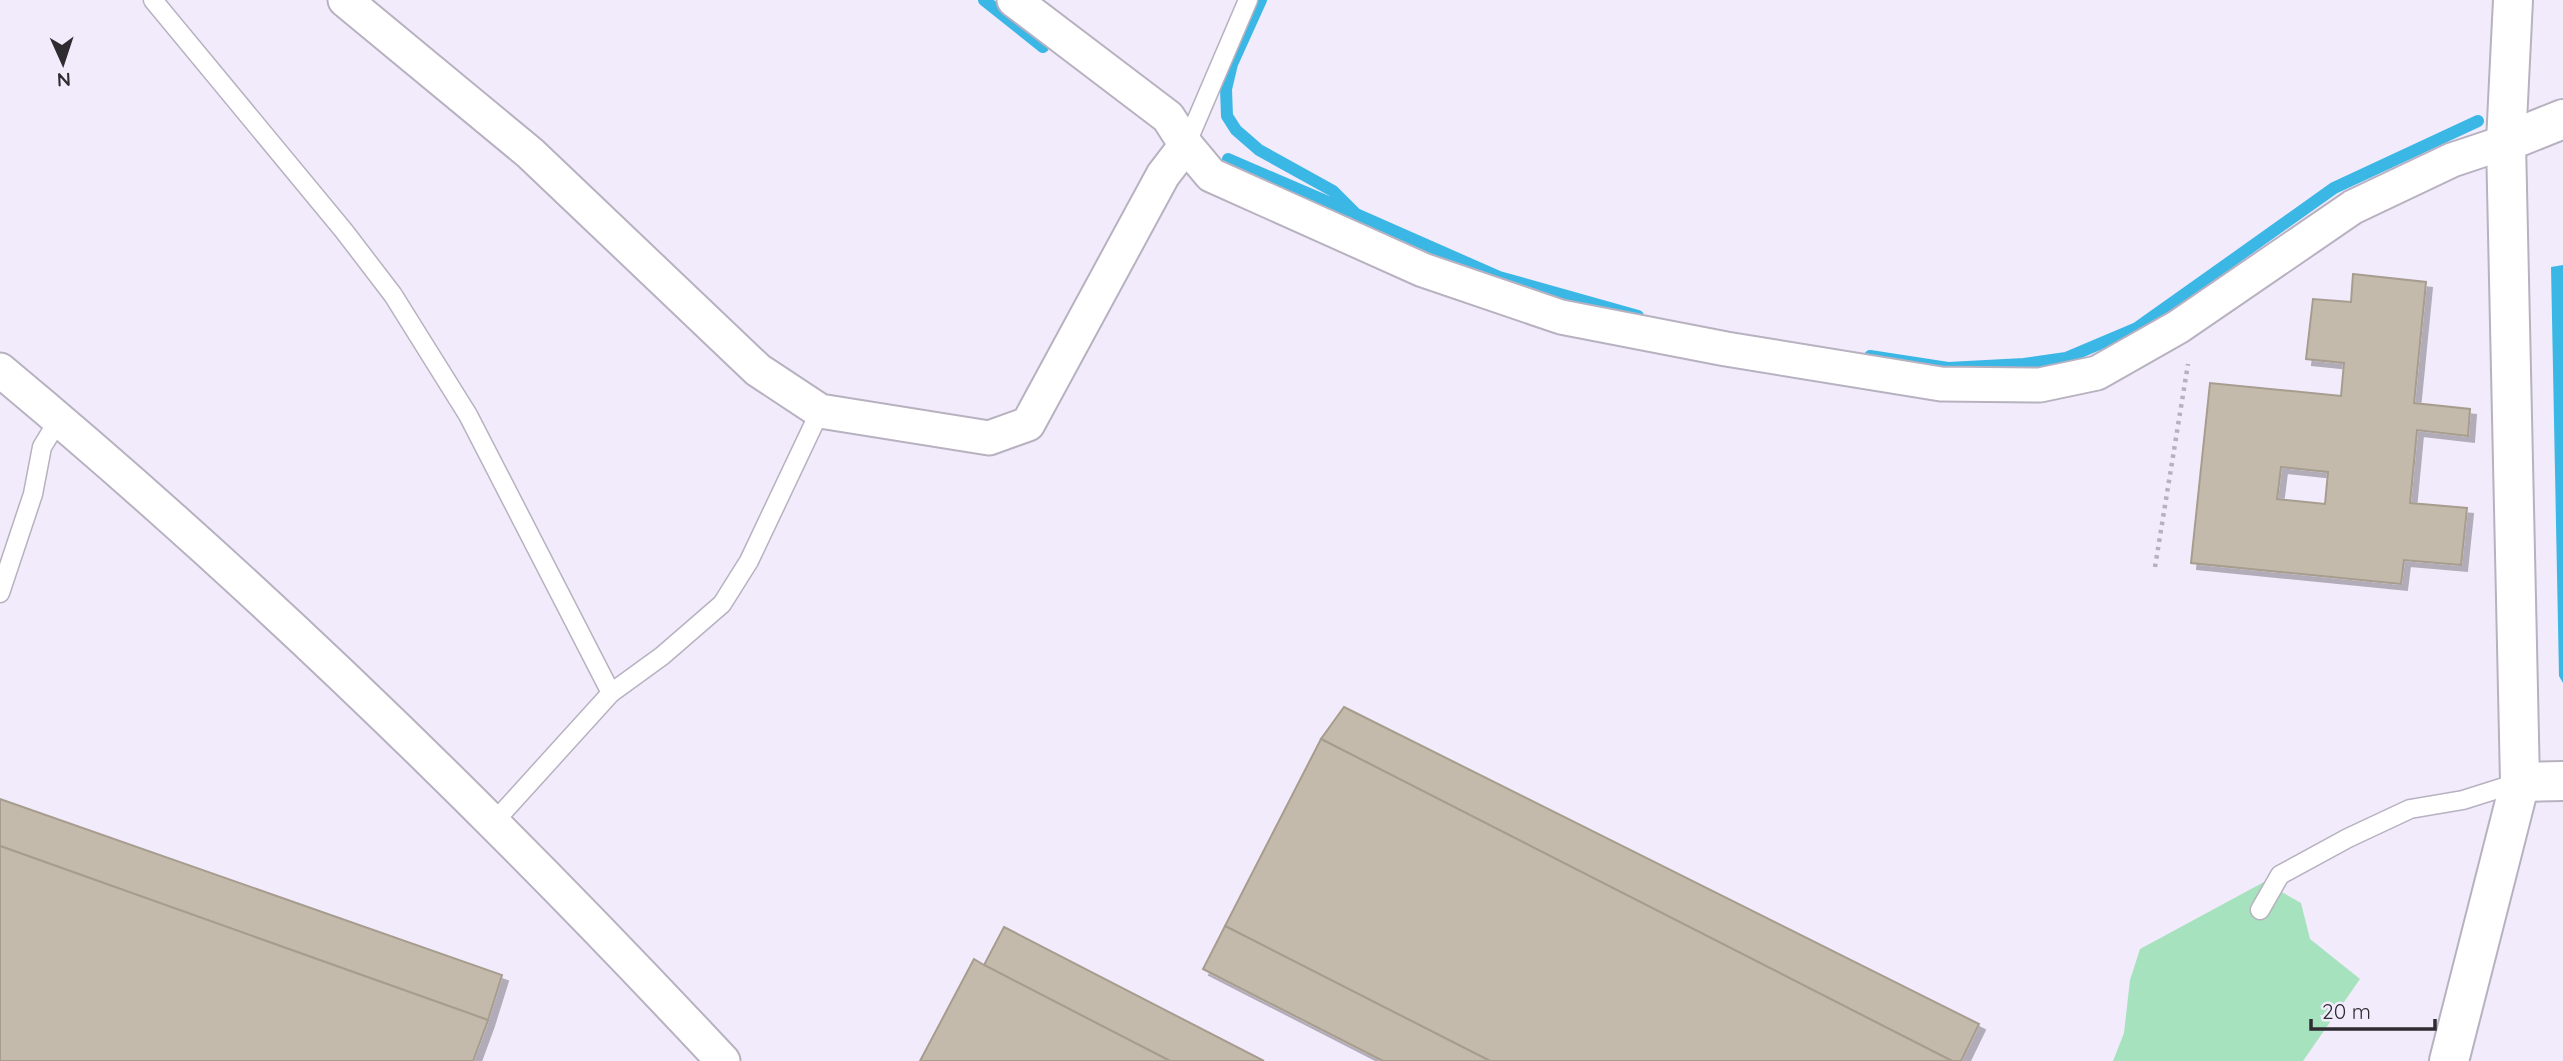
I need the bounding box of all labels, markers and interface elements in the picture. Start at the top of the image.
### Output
north arrow [28,28,98,98]
text: N [56,68,71,92]
scale bar [2311,988,2435,1032]
text: 20 m [2322,998,2371,1024]

